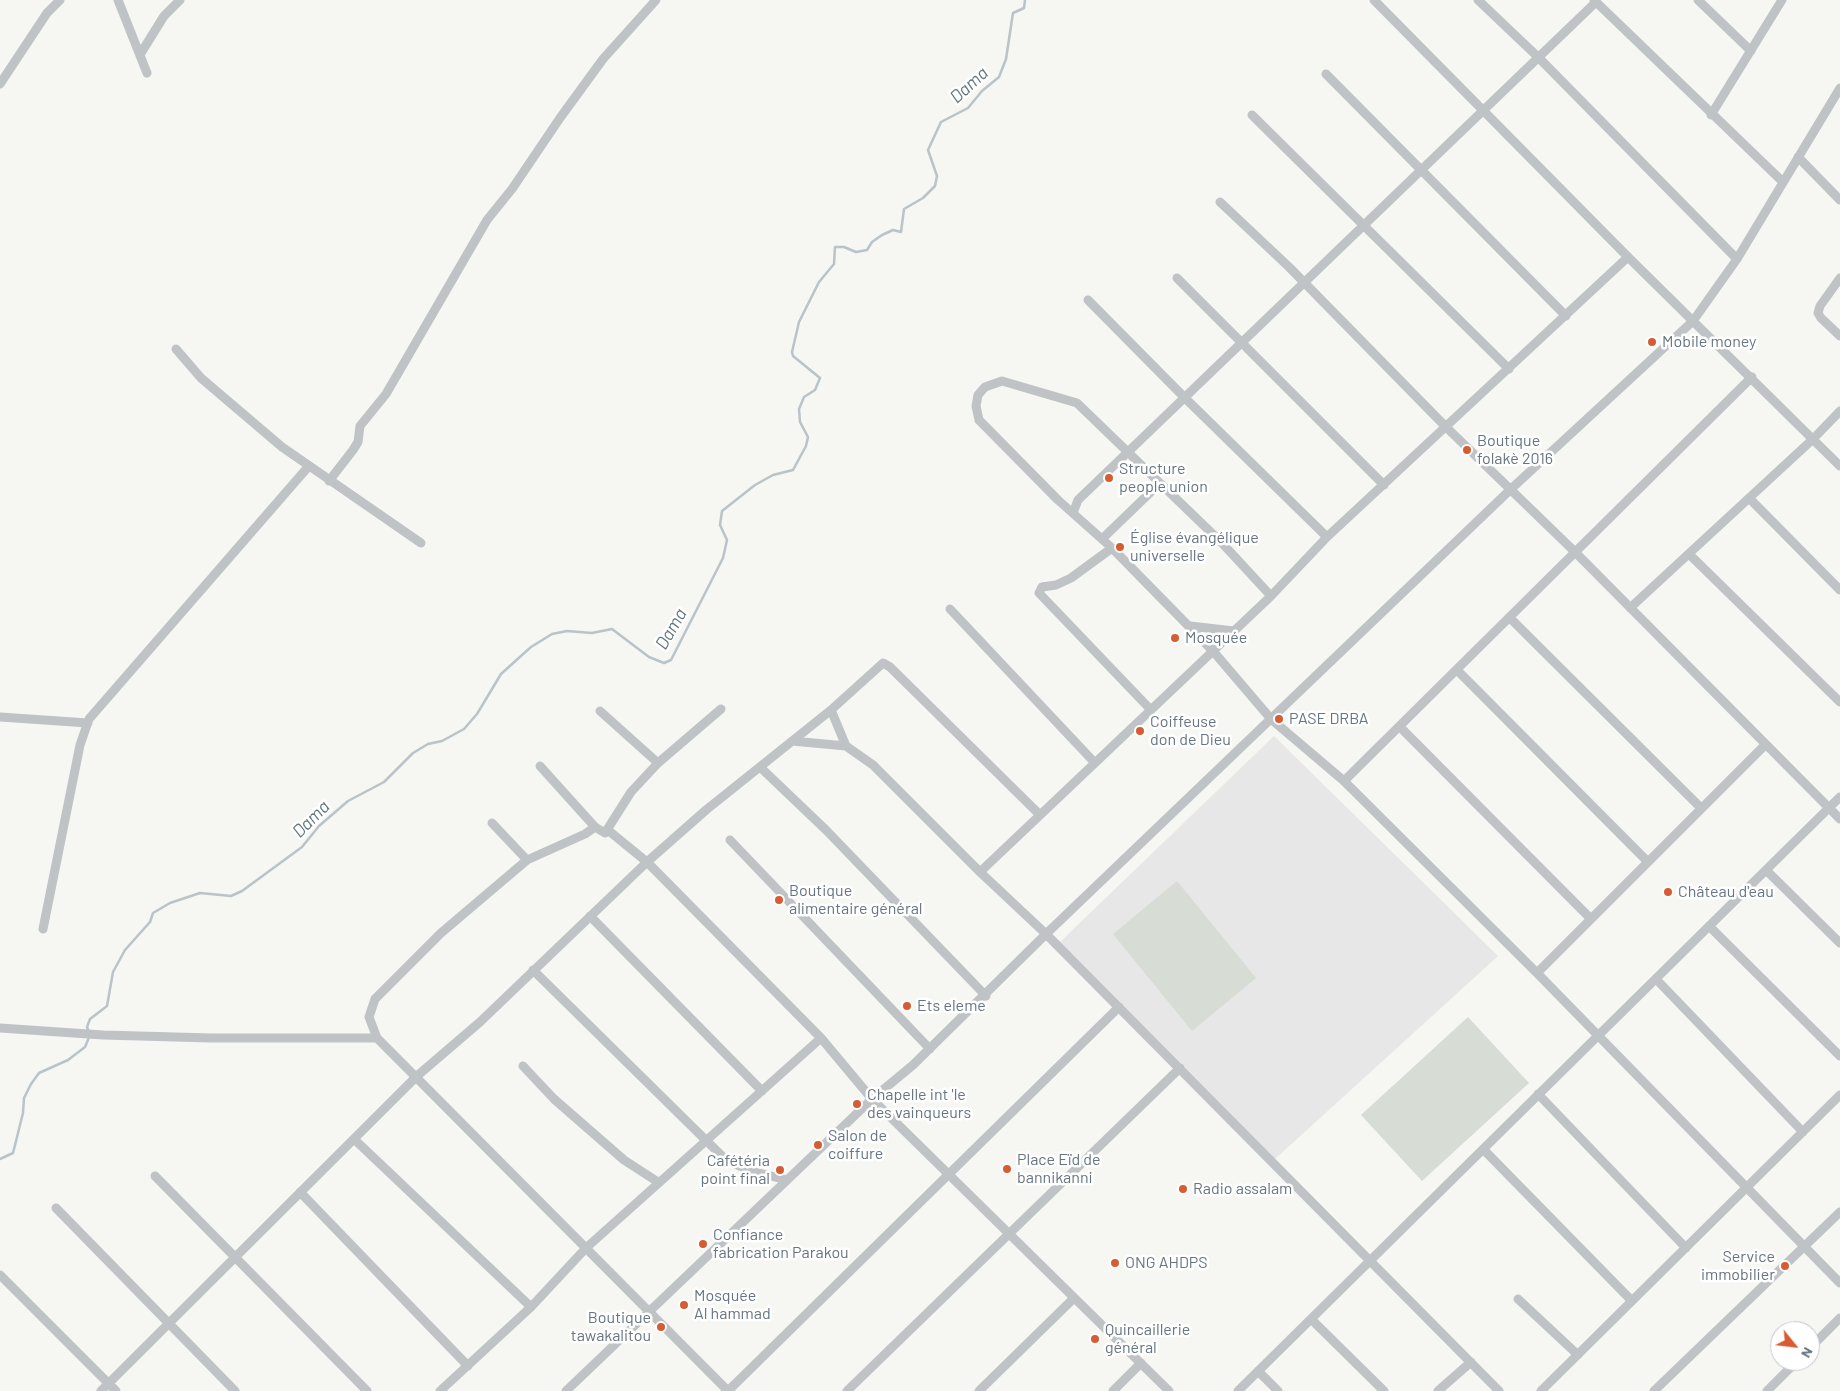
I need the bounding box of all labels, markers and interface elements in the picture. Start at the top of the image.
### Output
water label: Dama [945,62,993,108]
place label: Mobile money [1662,332,1756,352]
marker: Mobile money [1646,336,1658,348]
place label: Boutique folakè 2016 [1477,431,1553,469]
marker: Boutique folakè 2016 [1461,444,1473,456]
place label: Structure people union [1119,459,1208,497]
marker: Structure people union [1103,472,1115,484]
place label: Église évangélique universelle [1130,528,1259,566]
marker: Église évangélique universelle [1114,541,1126,553]
water label: Dama [651,605,691,653]
place label: Mosquée [1185,628,1247,648]
marker: Mosquée [1169,632,1181,644]
place label: PASE DRBA [1289,709,1369,729]
place label: Coiffeuse don de Dieu [1150,712,1231,750]
marker: PASE DRBA [1273,713,1285,725]
marker: Coiffeuse don de Dieu [1134,725,1146,737]
water label: Dama [288,796,334,842]
place label: Boutique alimentaire général [789,881,923,919]
place label: Château d'eau [1678,882,1774,902]
marker: Château d'eau [1662,886,1674,898]
marker: Boutique alimentaire général [773,894,785,906]
place label: Ets eleme [917,996,986,1016]
marker: Ets eleme [901,1000,913,1012]
place label: Chapelle int 'le des vainqueurs [867,1085,971,1123]
marker: Chapelle int 'le des vainqueurs [851,1098,863,1110]
place label: Salon de coiffure [828,1126,887,1164]
marker: Salon de coiffure [812,1139,824,1151]
place label: Place Eïd de bannikanni [1017,1150,1101,1188]
place label: Cafétéria point final [701,1151,770,1189]
marker: Place Eïd de bannikanni [1001,1163,1013,1175]
marker: Cafétéria point final [774,1164,786,1176]
place label: Radio assalam [1193,1179,1292,1199]
marker: Radio assalam [1177,1183,1189,1195]
place label: Confiance fabrication Parakou [713,1225,849,1263]
marker: Confiance fabrication Parakou [697,1238,709,1250]
place label: Service immobilier [1701,1247,1775,1285]
place label: ONG AHDPS [1125,1253,1208,1273]
marker: ONG AHDPS [1109,1257,1121,1269]
marker: Service immobilier [1779,1260,1791,1272]
place label: Mosquée Al hammad [694,1286,771,1324]
marker: Mosquée Al hammad [678,1299,690,1311]
place label: Boutique tawakalitou [571,1308,651,1346]
place label: Quincaillerie général [1105,1320,1190,1358]
marker: Boutique tawakalitou [655,1321,667,1333]
north arrow [1770,1321,1820,1371]
marker: Quincaillerie général [1089,1333,1101,1345]
text: N [1798,1345,1817,1361]

